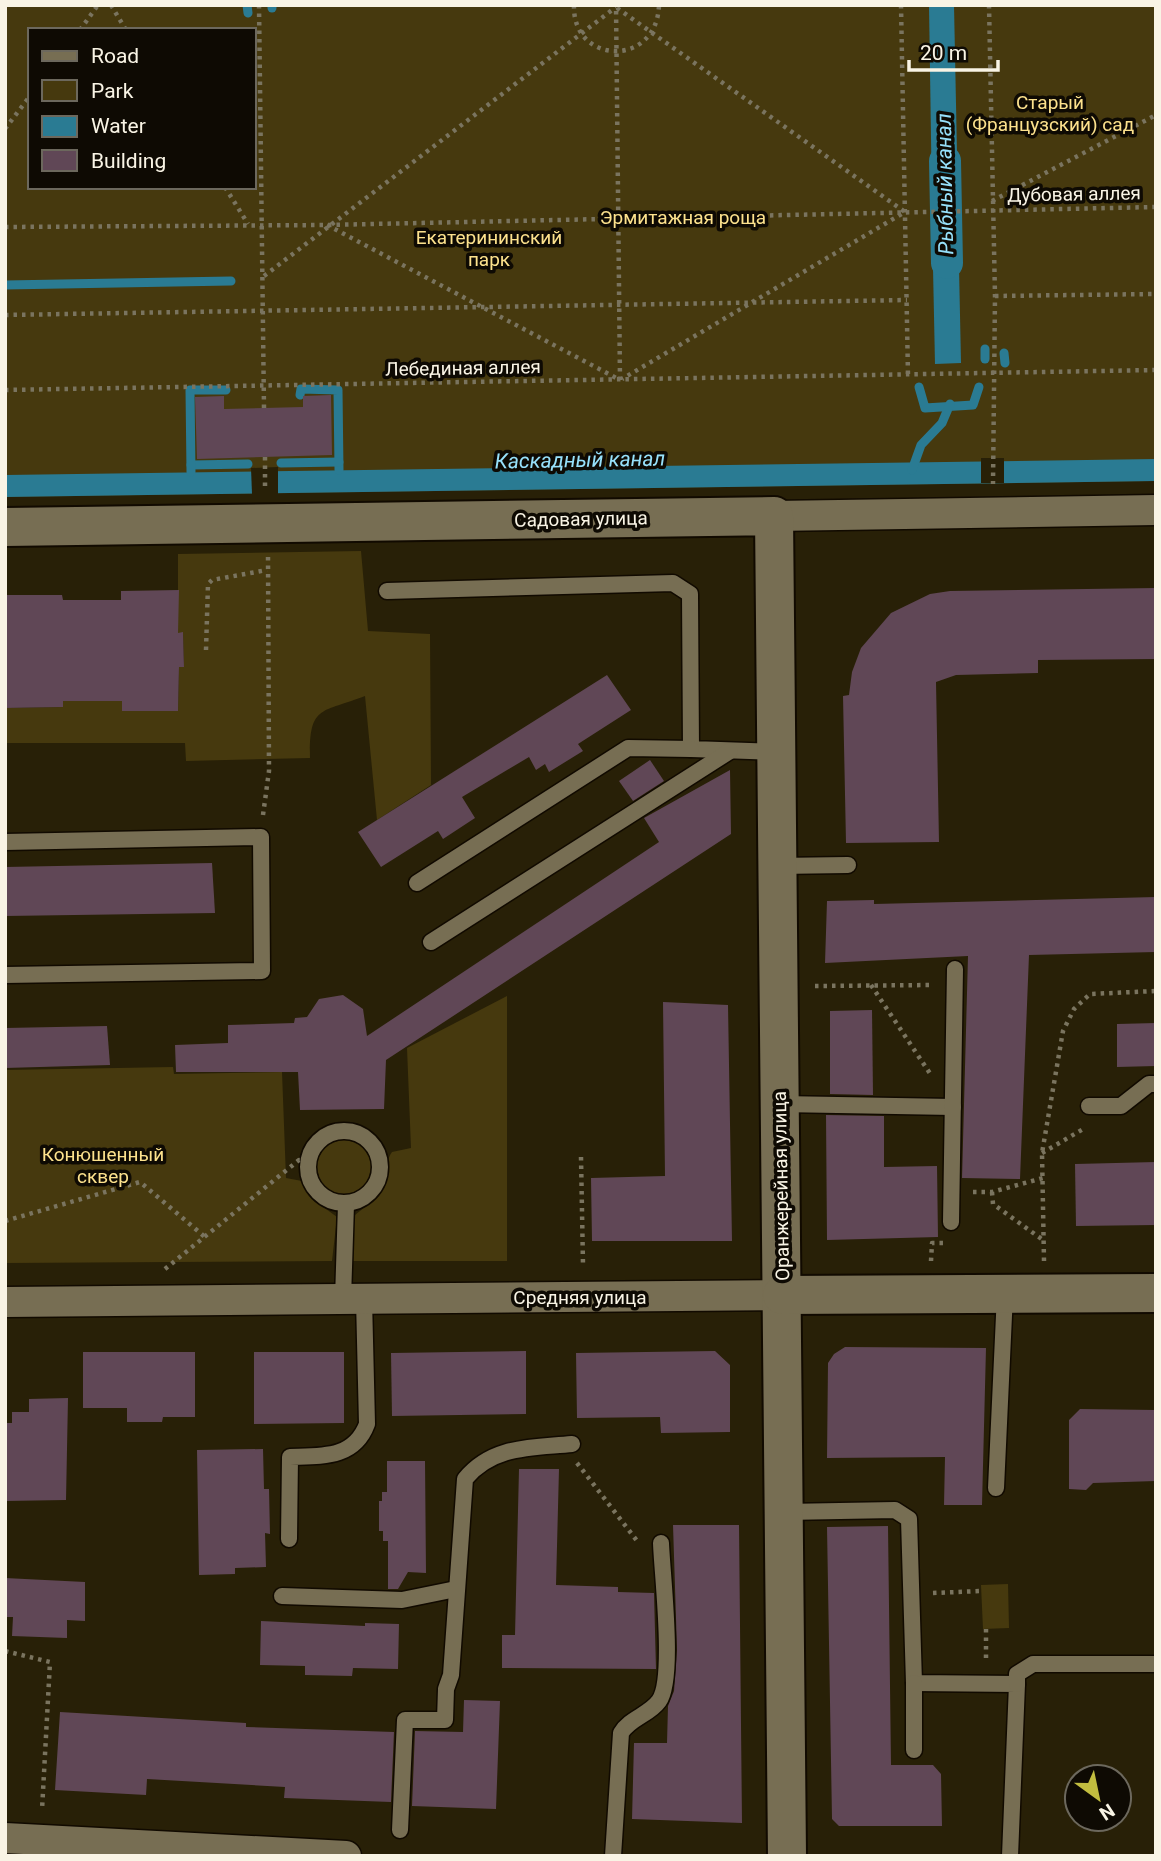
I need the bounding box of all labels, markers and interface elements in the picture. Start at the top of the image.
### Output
legend [28,28,256,189]
scale bar [909,28,998,72]
text: 20 m [920,41,967,65]
text: Road [91,44,139,68]
text: Park [91,79,134,103]
park label: Старый (Французский) сад [966,91,1134,136]
water label: Рыбный канал [932,113,958,255]
text: Water [91,114,146,138]
text: Building [91,149,166,173]
street label: Дубовая аллея [1007,181,1141,207]
park label: Эрмитажная роща [600,206,766,229]
park label: Екатерининский парк [416,226,562,271]
street label: Лебединая аллея [385,355,541,381]
water label: Каскадный канал [495,447,666,473]
street label: Садовая улица [514,506,648,532]
street label: Оранжерейная улица [768,1091,794,1281]
park label: Конюшенный сквер [42,1143,164,1188]
street label: Средняя улица [513,1286,647,1309]
north arrow [1063,1763,1133,1833]
text: N [1095,1799,1119,1825]

